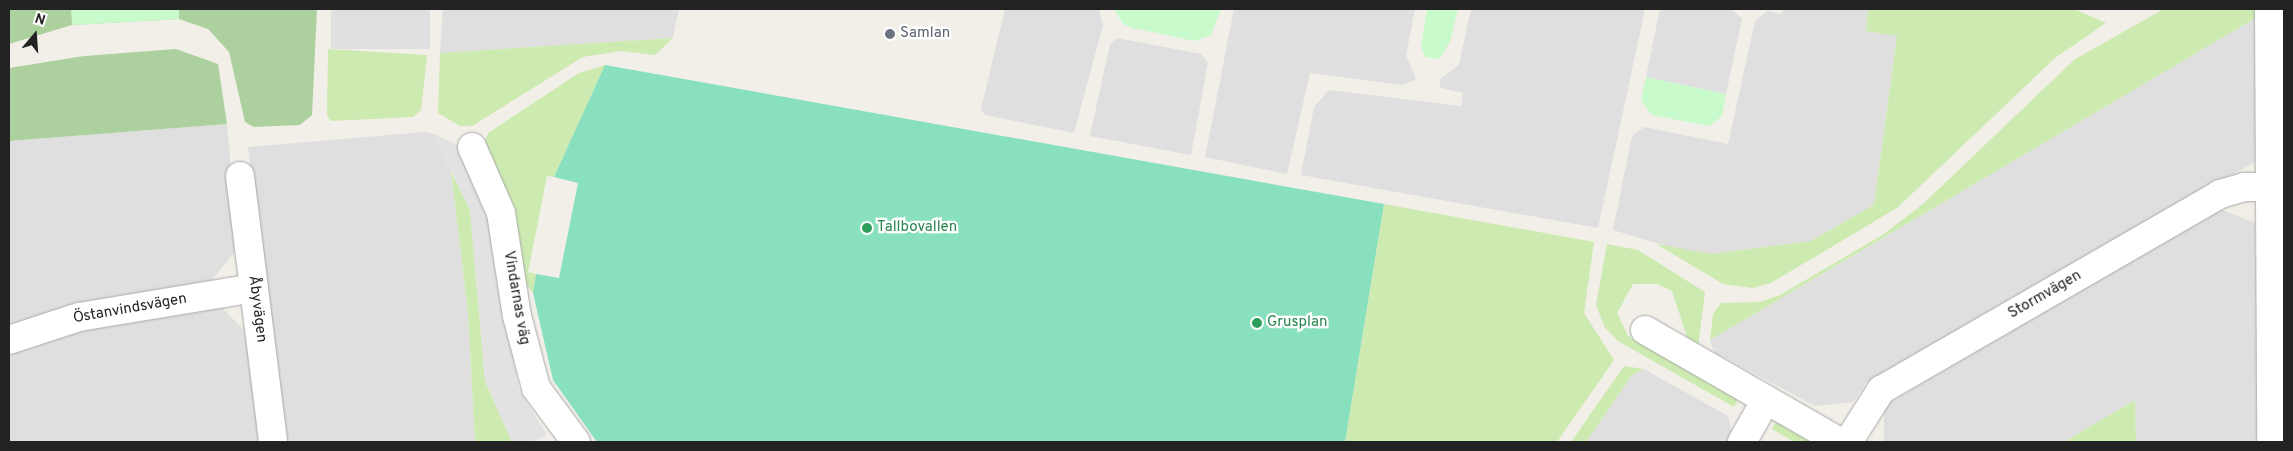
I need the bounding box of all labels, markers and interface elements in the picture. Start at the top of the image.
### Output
north arrow [10,10,60,60]
text: N [32,11,47,30]
place label: Samlan [900,25,950,43]
marker: Samlan [884,28,896,40]
place label: Tallbovallen [877,219,957,237]
marker: Tallbovallen [861,222,873,234]
street label: Vindarnas väg [499,250,533,346]
street label: Stormvägen [2005,267,2085,323]
street label: Åbyvägen [244,275,270,343]
street label: Östanvindsvägen [72,290,188,328]
place label: Grusplan [1267,314,1327,332]
marker: Grusplan [1251,317,1263,329]

